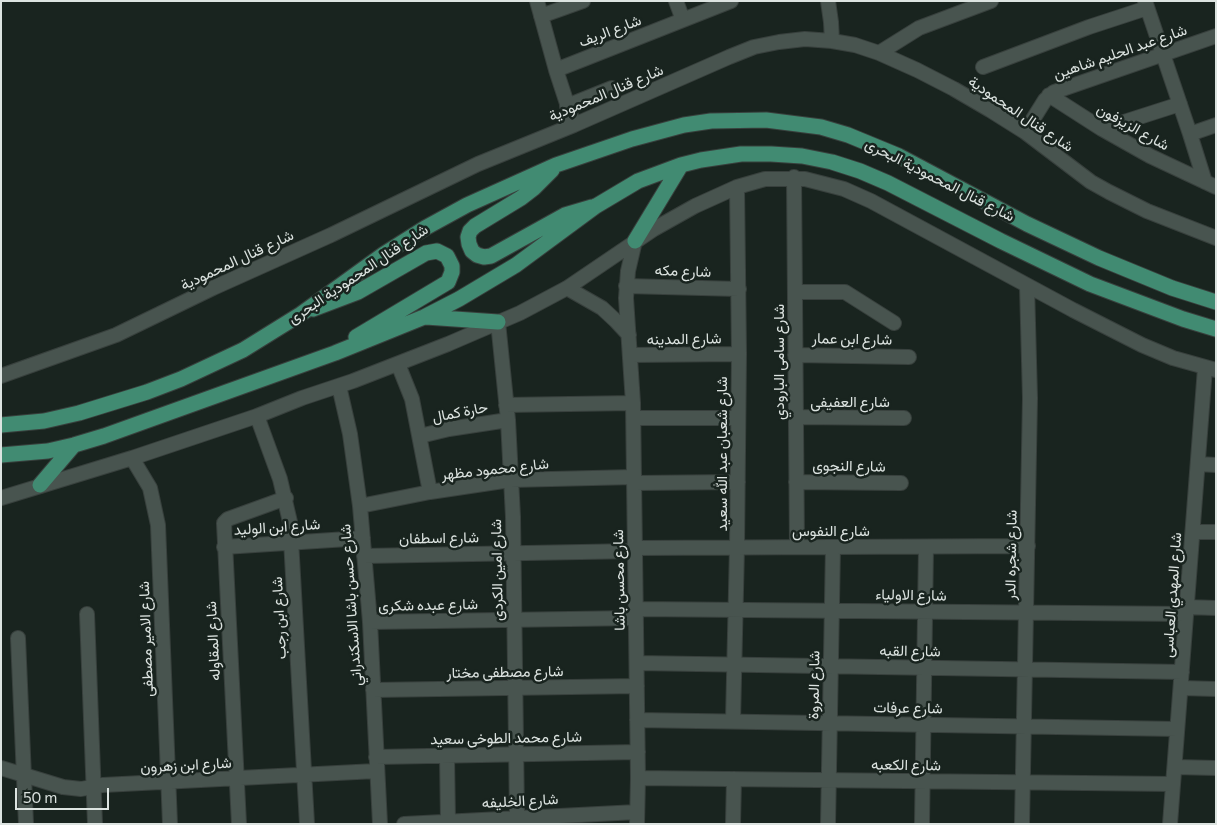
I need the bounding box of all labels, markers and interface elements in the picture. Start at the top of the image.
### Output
street label: شارع الريف [576,11,644,51]
street label: شارع عبد الحليم شاهين [1051,21,1189,83]
street label: شارع قنال المحمودية [546,61,666,125]
street label: شارع قنال المحمودية [965,72,1077,156]
street label: شارع الزيزفون [1094,100,1172,154]
street label: شارع قنال المحمودية البحرى [862,134,1018,226]
street label: شارع قنال المحمودية البحرى [284,220,432,328]
street label: شارع قنال المحمودية [178,226,296,294]
street label: شارع مكه [654,261,712,281]
street label: شارع سامى البارودي [770,304,788,420]
street label: شارع المدينه [646,329,722,349]
street label: شارع ابن عمار [812,329,892,349]
street label: شارع شعبان عبد الله سعيد [713,376,731,532]
street label: شارع العفيفى [810,393,890,411]
street label: حارة كمال [431,398,489,426]
street label: شارع محمود مظهر [440,454,550,484]
street label: شارع النجوى [812,456,886,476]
street label: شارع شجره الدر [1001,510,1021,600]
street label: شارع ابن الوليد [233,515,321,539]
street label: شارع امين الكردى [487,519,507,621]
street label: شارع النفوس [792,522,870,540]
street label: شارع حسن باشا الاسكندراني [336,523,366,687]
street label: شارع اسطفان [399,528,479,548]
street label: شارع محسن باشا [609,529,629,631]
street label: شارع المهدي العباسى [1159,532,1185,658]
street label: شارع ابن رجب [268,576,290,660]
street label: شارع الامير مصطفى [135,581,157,697]
street label: شارع الاولياء [875,585,947,605]
street label: شارع عبده شكرى [378,595,478,615]
street label: شارع المقاوله [202,601,224,681]
street label: شارع القبه [879,641,941,661]
street label: شارع المروة [804,651,824,719]
street label: شارع مصطفى مختار [446,662,564,682]
street label: شارع عرفات [873,698,943,718]
street label: شارع محمد الطوخى سعيد [430,728,582,748]
street label: شارع ابن زهرون [140,754,232,776]
street label: شارع الكعبه [871,755,941,775]
scale bar [18,778,111,810]
text: 50 m [23,788,57,806]
street label: شارع الخليفه [481,790,559,812]

